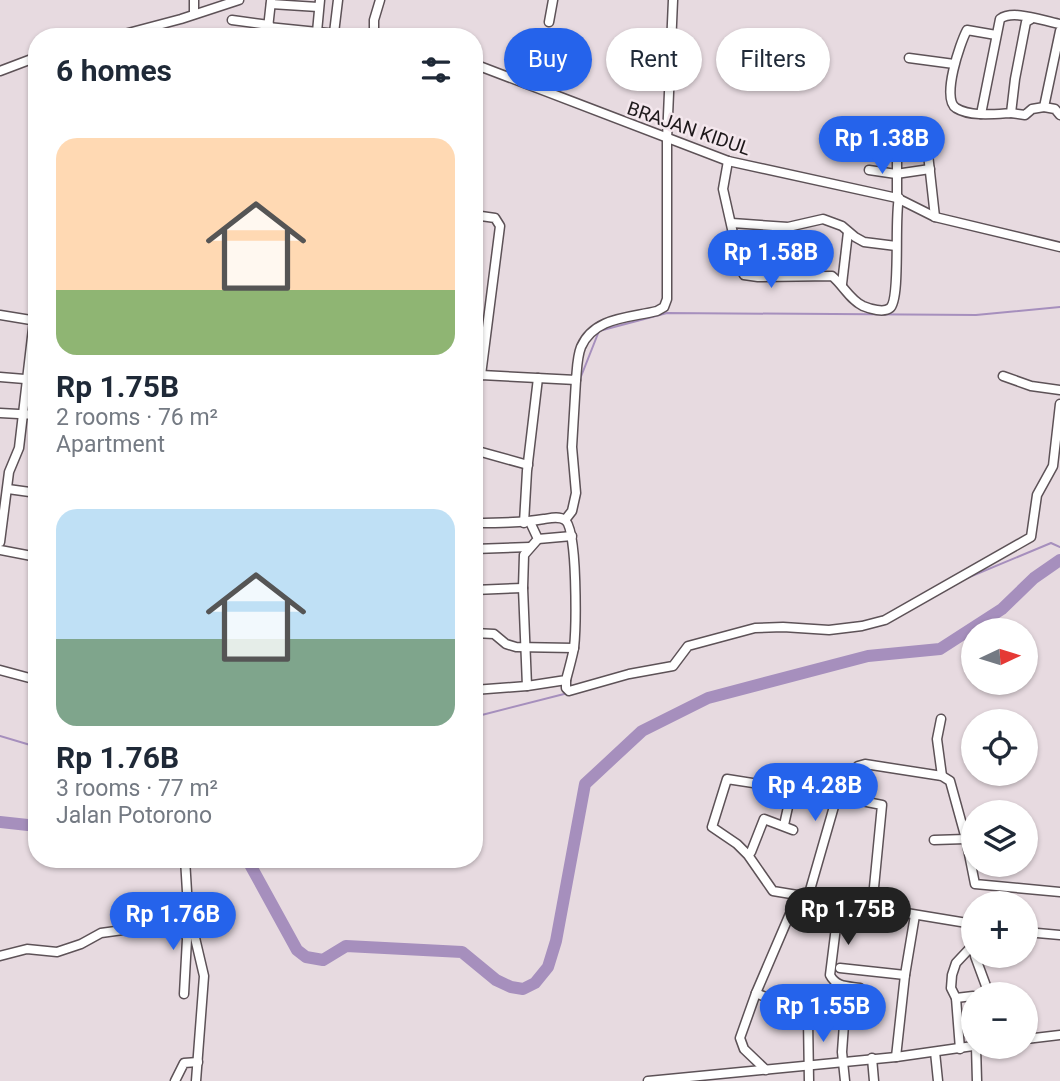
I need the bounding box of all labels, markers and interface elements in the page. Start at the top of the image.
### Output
chip: Buy [504,28,592,91]
chip: Rent [606,28,702,91]
chip: Filters [716,28,830,91]
icon: filters [417,51,455,89]
text: 6 homes [56,53,172,88]
street label: BRAJAN KIDUL [624,97,754,160]
pin: Rp 1.38B [810,116,954,176]
text: Rp 1.38B [835,125,929,152]
icon: home [193,183,319,309]
pin: Rp 1.58B [699,230,843,290]
text: Rp 1.58B [724,239,818,266]
text: Rp 1.75B [56,369,179,404]
text: 2 rooms · 76 m² [56,404,218,431]
text: Apartment [56,431,165,458]
icon: home [193,554,319,680]
north arrow [961,618,1038,695]
map controls [961,618,1038,1059]
button: locate [961,709,1038,786]
text: Rp 1.76B [56,740,179,775]
pin: Rp 4.28B [743,764,887,823]
text: Rp 4.28B [768,772,862,799]
text: 3 rooms · 77 m² [56,775,218,802]
button: layers [961,800,1038,877]
text: Jalan Potorono [56,802,212,829]
pin: Rp 1.75B [776,888,920,947]
button: + [961,891,1038,968]
pin: Rp 1.76B [101,892,245,952]
text: Rp 1.75B [801,896,895,923]
text: Rp 1.76B [126,901,220,928]
button: − [961,982,1038,1059]
pin: Rp 1.55B [751,984,895,1044]
text: Rp 1.55B [776,993,870,1020]

